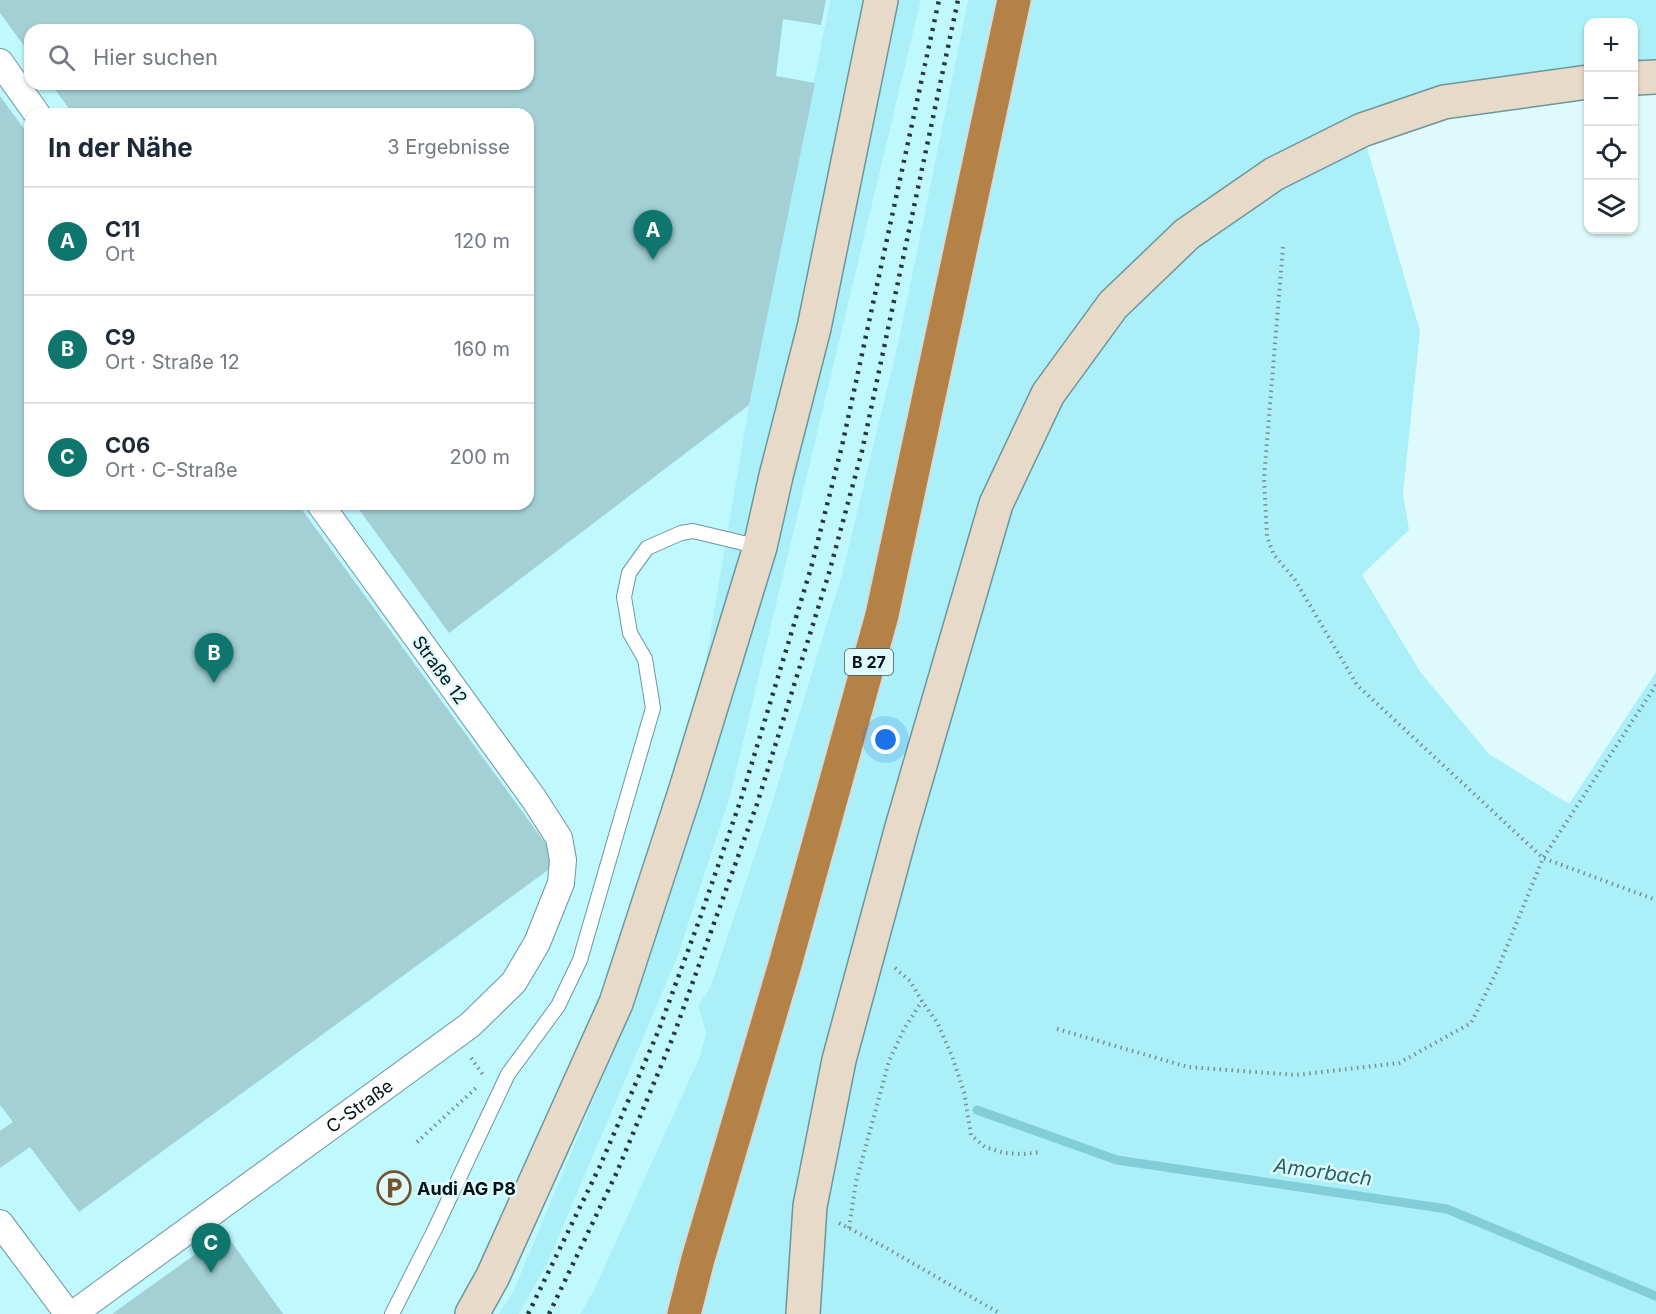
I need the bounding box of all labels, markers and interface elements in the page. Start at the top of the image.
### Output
map controls [1584,18,1638,234]
button: + [1584,18,1638,72]
search box [24,24,534,90]
icon: search [45,41,78,74]
text: Hier suchen [93,44,218,70]
button: − [1584,72,1638,126]
button: locate [1584,126,1638,180]
text: In der Nähe [48,132,193,163]
text: 3 Ergebnisse [387,135,510,159]
button: layers [1584,180,1638,234]
pin: A [634,210,672,260]
text: C11 [105,216,140,242]
text: A [60,229,75,253]
text: 120 m [454,229,510,253]
text: Ort [105,242,135,266]
text: C9 [105,324,136,350]
text: B [61,337,74,361]
text: 160 m [454,337,510,361]
text: Ort · Straße 12 [105,350,240,374]
text: C06 [105,432,150,458]
text: C [60,445,75,469]
text: 200 m [449,445,510,469]
text: Ort · C-Straße [105,458,238,482]
street label: Straße 12 [408,632,472,708]
pin: B [194,634,234,683]
road number: B 27 [845,649,893,675]
your location [871,725,900,754]
street label: C-Straße [322,1074,397,1137]
water label: Amorbach [1271,1153,1374,1191]
parking icon: Audi AG P8 [376,1170,412,1206]
place label: Audi AG P8 [417,1178,516,1199]
pin: C [192,1224,230,1273]

